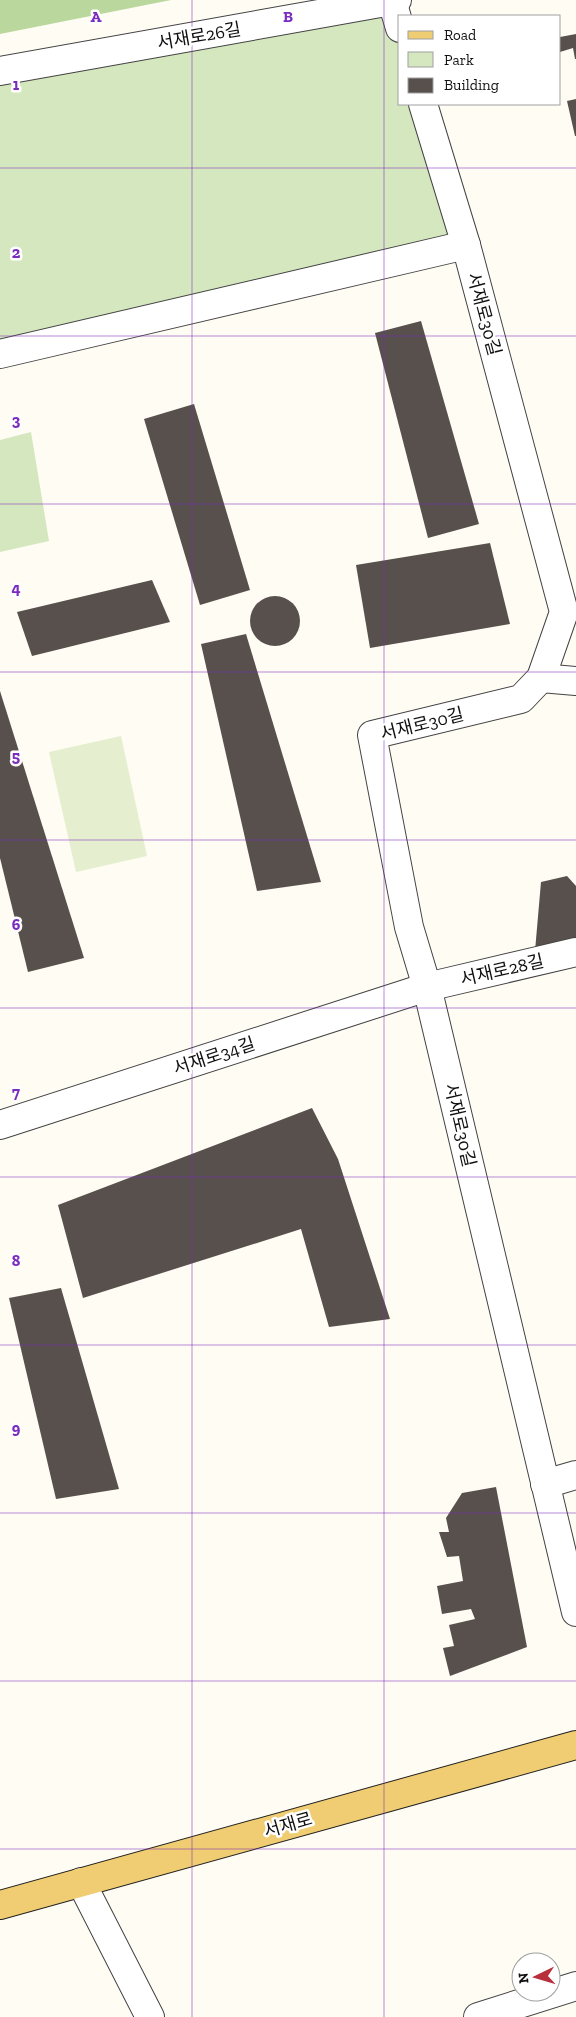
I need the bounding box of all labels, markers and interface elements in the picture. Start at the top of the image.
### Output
text: A [91,7,102,26]
text: B [283,7,293,26]
legend [398,15,561,105]
street label: 서재로26길 [155,18,243,54]
text: Road [444,26,477,44]
text: Park [444,51,474,69]
text: 1 [13,75,20,94]
text: Building [444,76,499,94]
text: 2 [12,243,21,262]
street label: 서재로30길 [462,270,506,358]
text: 3 [12,411,21,430]
text: 4 [11,579,21,598]
street label: 서재로30길 [378,703,466,745]
text: 5 [12,747,20,766]
text: 6 [12,915,21,934]
street label: 서재로28길 [458,950,546,990]
street label: 서재로34길 [170,1032,258,1080]
street label: 서재로30길 [440,1081,480,1169]
text: 7 [12,1083,20,1102]
text: 8 [12,1251,21,1270]
text: 9 [12,1419,21,1438]
street label: 서재로 [261,1808,315,1842]
north arrow [511,1952,561,2002]
text: N [515,1972,532,1984]

